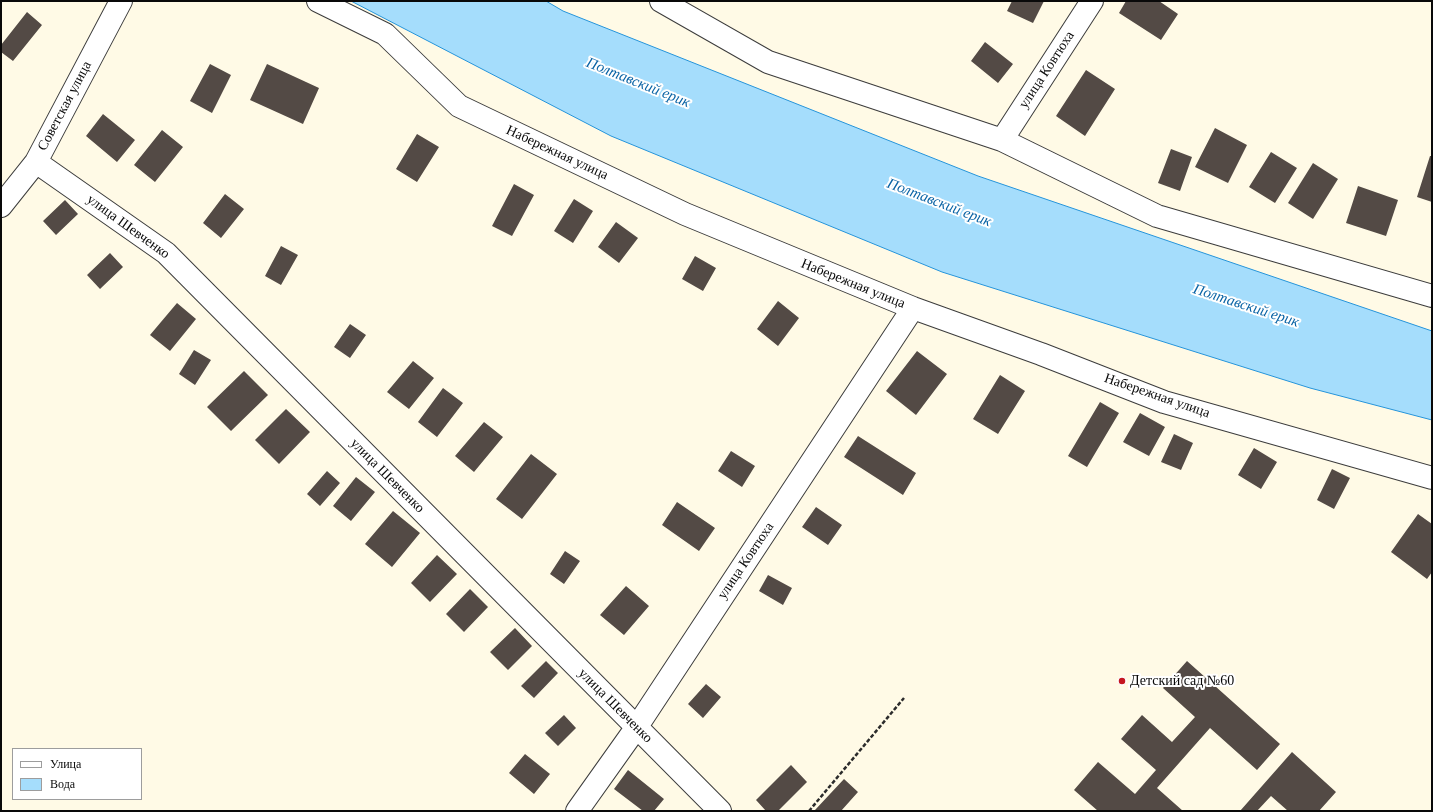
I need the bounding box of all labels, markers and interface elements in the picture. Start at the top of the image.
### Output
street label: улица Ковтюха [1016,28,1078,112]
water label: Полтавский ерик [583,54,693,112]
street label: Советская улица [34,58,96,154]
street label: Набережная улица [503,122,611,184]
water label: Полтавский ерик [884,175,994,231]
street label: улица Шевченко [83,191,173,263]
street label: Набережная улица [799,256,907,312]
water label: Полтавский ерик [1191,280,1301,332]
street label: Набережная улица [1102,370,1212,422]
street label: улица Шевченко [346,435,428,517]
street label: улица Ковтюха [714,519,778,603]
street label: улица Шевченко [574,665,656,747]
place label: Детский сад №60 [1130,673,1234,689]
marker: Детский сад №60 [1117,676,1127,686]
legend [12,748,142,800]
text: Улица [50,757,81,771]
text: Вода [50,777,75,791]

